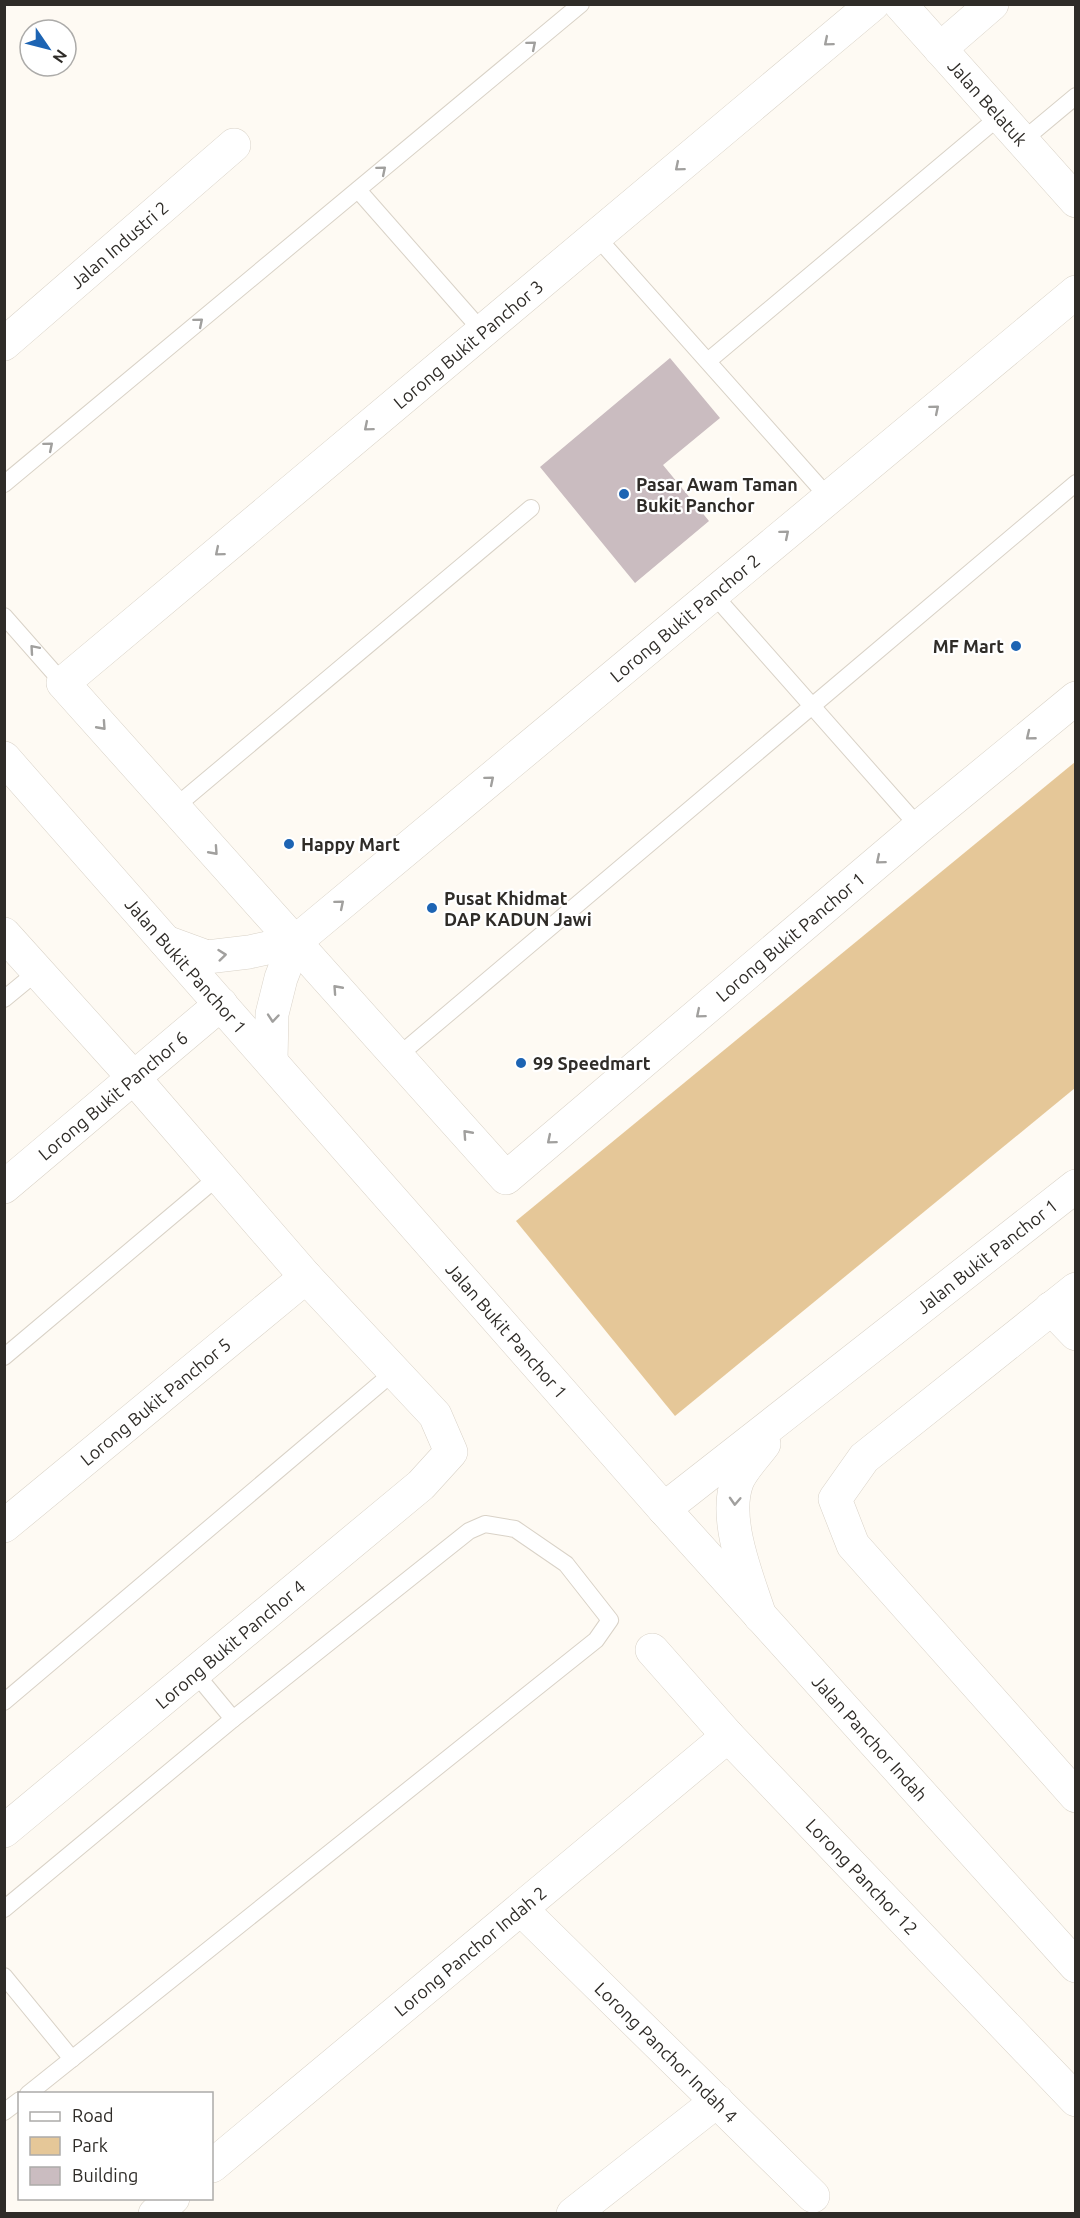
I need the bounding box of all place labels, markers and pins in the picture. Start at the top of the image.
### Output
place label: Pasar Awam Taman Bukit Panchor [636,474,798,515]
marker: Pasar Awam Taman Bukit Panchor [617,487,631,501]
place label: MF Mart [933,636,1004,656]
marker: MF Mart [1009,639,1023,653]
place label: Happy Mart [301,834,400,854]
marker: Happy Mart [282,837,296,851]
place label: Pusat Khidmat DAP KADUN Jawi [444,888,592,929]
marker: Pusat Khidmat DAP KADUN Jawi [425,901,439,915]
place label: 99 Speedmart [533,1053,651,1073]
marker: 99 Speedmart [514,1056,528,1070]

